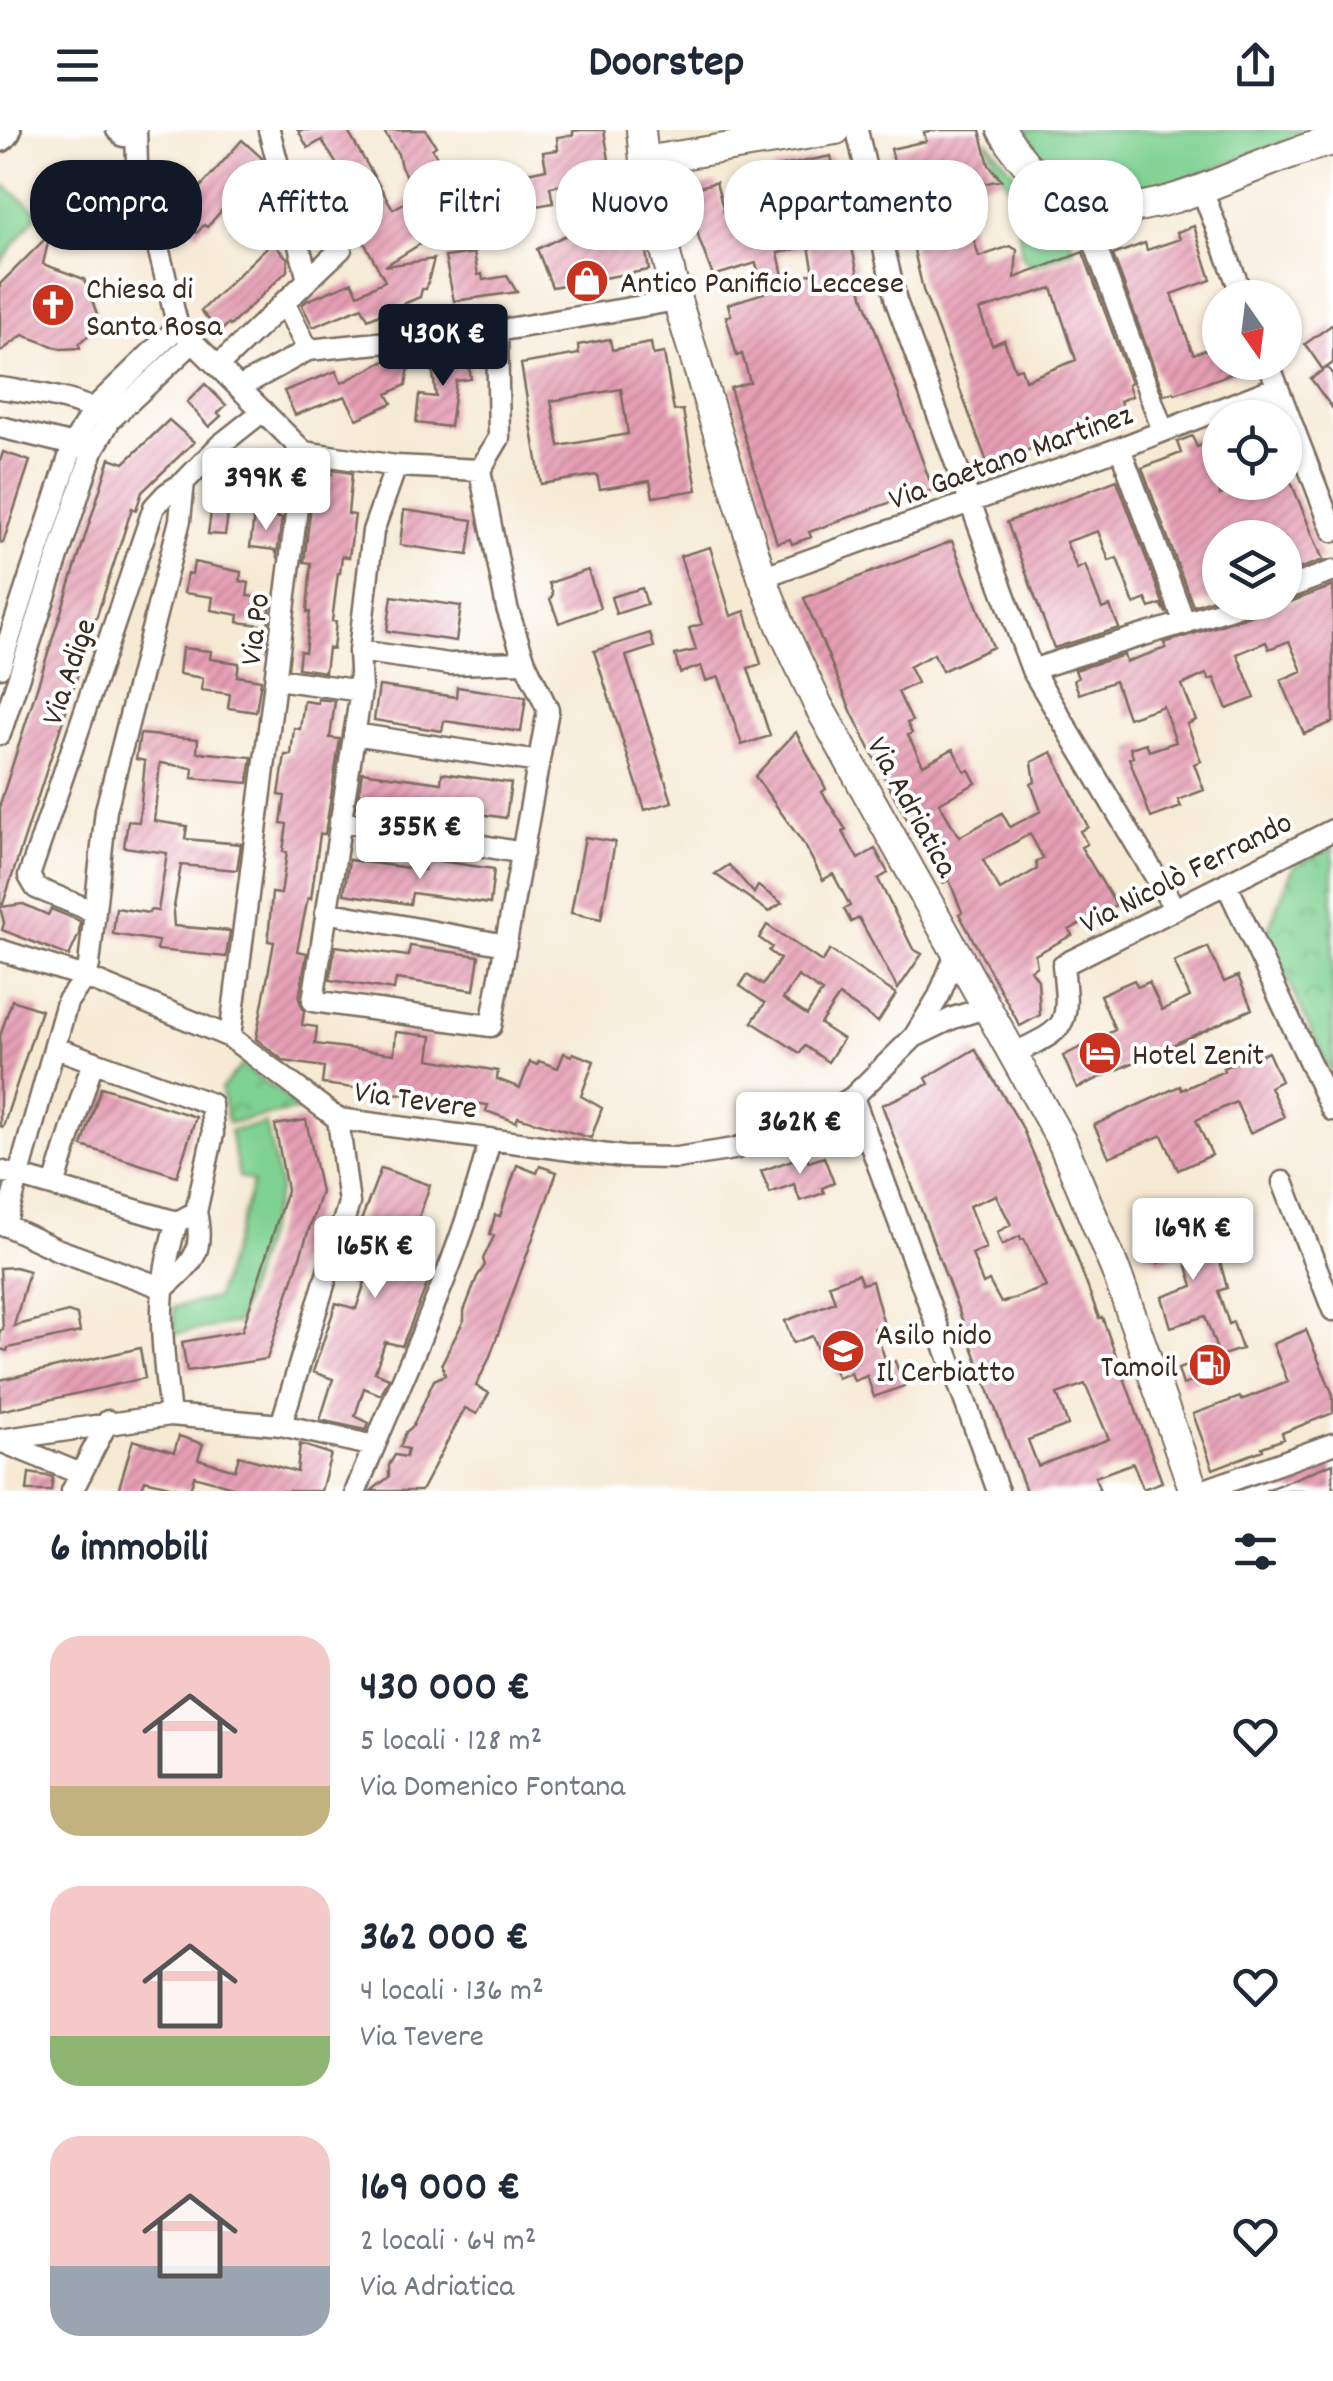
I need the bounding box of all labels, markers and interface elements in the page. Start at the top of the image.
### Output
text: Doorstep [588,33,745,97]
icon: menu [50,38,105,93]
icon: share [1228,38,1283,93]
chip: Compra [30,160,202,250]
chip: Affitta [222,160,383,250]
chip: Filtri [403,160,536,250]
chip: Nuovo [556,160,704,250]
chip: Appartamento [724,160,988,250]
chip: Casa [1008,160,1143,250]
shop icon: Antico Panificio Leccese [564,258,610,304]
place label: Antico Panificio Leccese [620,263,904,309]
place label: Chiesa di Santa Rosa [86,269,223,352]
north arrow [1202,280,1302,380]
map controls [1202,280,1302,620]
church icon: Chiesa di Santa Rosa [30,282,76,328]
pin: 430K € [362,304,524,389]
text: 430K € [401,313,485,359]
street label: Via Gaetano Martinez [883,394,1140,525]
button: locate [1202,400,1302,500]
pin: 399K € [185,448,347,533]
text: 399K € [224,457,308,503]
button: layers [1202,520,1302,620]
street label: Via Po [231,591,285,668]
street label: Via Adige [32,613,111,732]
street label: Via Adriatica [852,730,968,888]
pin: 355K € [339,797,501,882]
street label: Via Nicolò Ferrando [1073,802,1301,949]
text: 355K € [378,806,462,852]
hotel icon: Hotel Zenit [1077,1030,1123,1076]
place label: Hotel Zenit [1132,1035,1264,1081]
street label: Via Tevere [351,1072,480,1134]
pin: 362K € [719,1092,881,1177]
text: 362K € [758,1101,842,1147]
pin: 169K € [1112,1198,1274,1283]
text: 169K € [1154,1207,1232,1253]
pin: 165K € [294,1216,456,1301]
text: 165K € [336,1225,414,1271]
place label: Asilo nido Il Cerbiatto [876,1315,1015,1398]
school or university icon: Asilo nido Il Cerbiatto [820,1328,866,1374]
fuel station icon: Tamoil [1187,1342,1233,1388]
place label: Tamoil [1100,1347,1178,1393]
text: 6 immobili [50,1521,208,1581]
icon: filters [1228,1524,1283,1579]
text: 430 000 € [360,1660,530,1720]
icon: home [130,1676,250,1796]
icon: heart [1228,1709,1283,1764]
text: 5 locali · 128 m² [360,1720,542,1766]
text: Via Domenico Fontana [360,1766,625,1812]
text: 362 000 € [360,1910,529,1970]
icon: home [130,1926,250,2046]
icon: heart [1228,1959,1283,2014]
text: 4 locali · 136 m² [360,1970,544,2016]
text: Via Tevere [360,2016,484,2062]
text: 169 000 € [360,2160,520,2220]
icon: home [130,2176,250,2296]
icon: heart [1228,2209,1283,2264]
text: 2 locali · 64 m² [360,2220,536,2266]
text: Via Adriatica [360,2266,514,2312]

